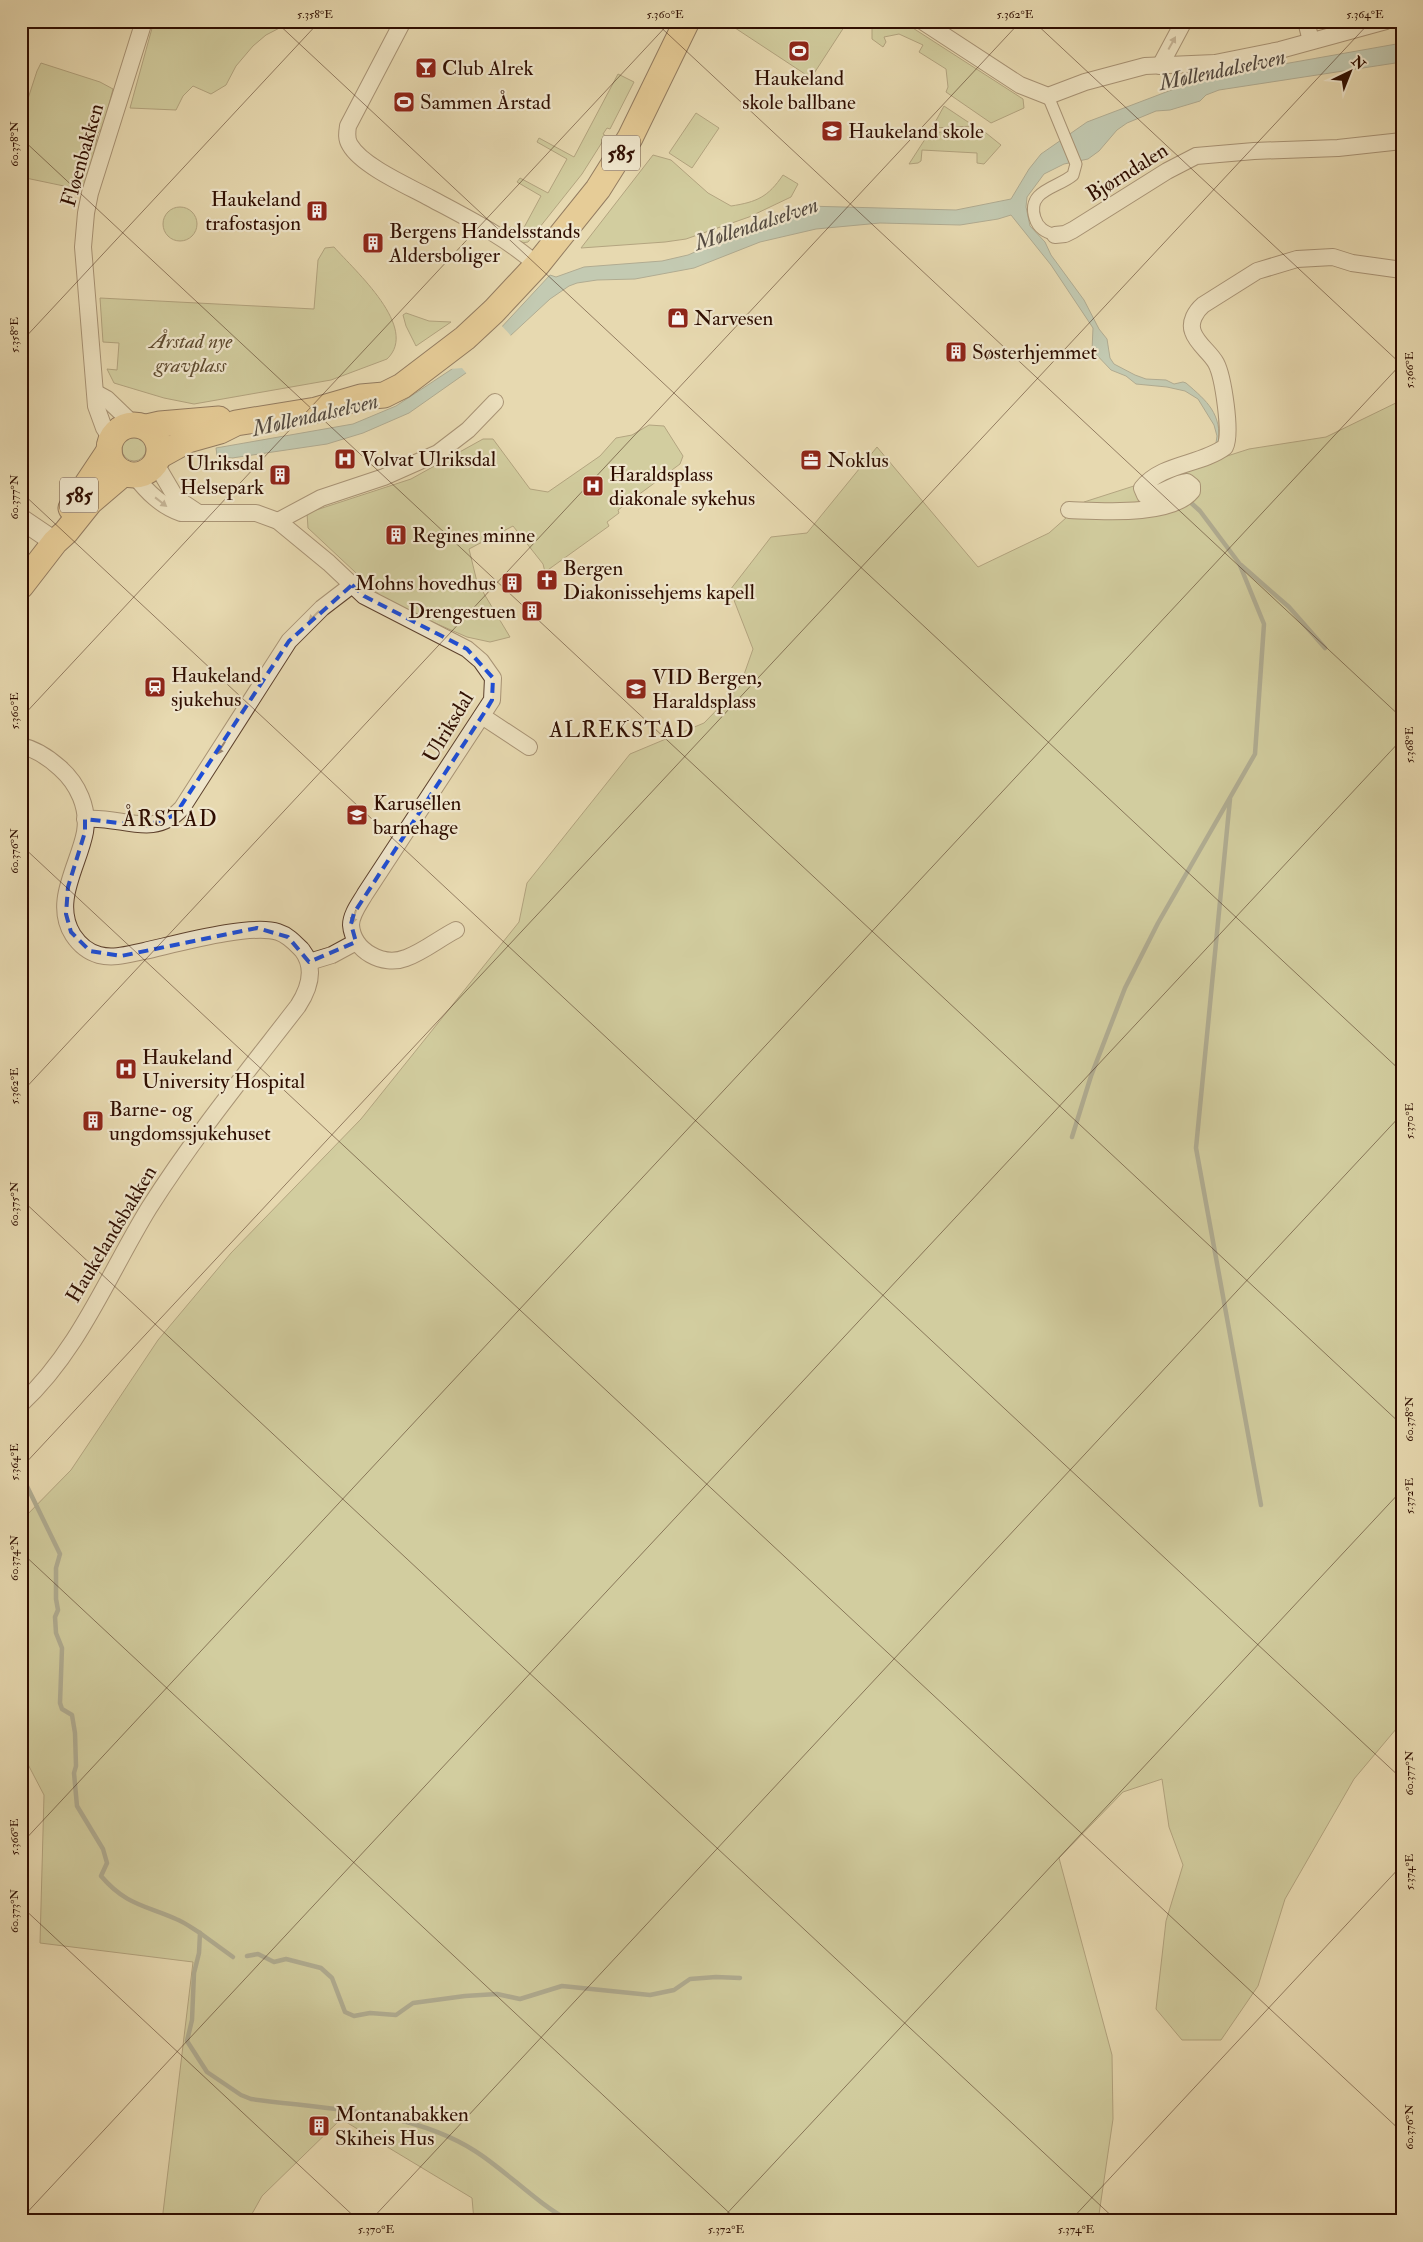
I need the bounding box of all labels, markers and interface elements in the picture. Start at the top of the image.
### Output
text: 5.358°E [297,7,333,22]
text: 5.360°E [646,7,684,22]
text: 5.362°E [996,7,1034,22]
text: 5.364°E [1346,7,1384,22]
one-way arrow [1167,37,1176,50]
sports icon: Haukeland skole ballbane [787,39,811,63]
water label: Møllendalselven [1154,43,1288,97]
north arrow [1326,48,1376,98]
text: N [1347,52,1369,74]
place label: Club Alrek [442,55,534,82]
bar icon: Club Alrek [414,56,438,80]
place label: Haukeland skole ballbane [742,65,856,116]
place label: Sammen Årstad [420,89,552,116]
sports icon: Sammen Årstad [392,90,416,114]
street label: Fløenbakken [55,100,110,210]
place label: Haukeland skole [848,118,984,145]
school or university icon: Haukeland skole [820,119,844,143]
text: 60.378°N [7,121,22,167]
road number: 585 [602,136,640,170]
street label: Bjørndalen [1081,137,1173,208]
place label: Haukeland trafostasjon [205,186,302,237]
water label: Møllendalselven [689,191,822,258]
building icon: Haukeland trafostasjon [305,199,329,223]
place label: Bergens Handelsstands Aldersboliger [388,218,580,269]
building icon: Bergens Handelsstands Aldersboliger [361,231,385,255]
place label: Narvesen [694,305,774,332]
shop icon: Narvesen [666,306,690,330]
text: 5.358°E [7,317,22,353]
park label: Årstad nye gravplass [148,328,233,379]
place label: Søsterhjemmet [972,339,1097,366]
building icon: Søsterhjemmet [944,340,968,364]
text: 5.366°E [1402,351,1417,388]
water label: Møllendalselven [247,387,381,444]
place label: Volvat Ulriksdal [361,446,497,473]
hospital icon: Volvat Ulriksdal [333,447,357,471]
place label: Noklus [827,447,889,474]
office icon: Noklus [799,448,823,472]
place label: Ulriksdal Helsepark [180,450,265,501]
place label: Haraldsplass diakonale sykehus [609,461,755,512]
building icon: Ulriksdal Helsepark [268,463,292,487]
text: 60.377°N [7,474,22,520]
hospital icon: Haraldsplass diakonale sykehus [581,474,605,498]
road number: 585 [60,478,98,512]
one-way arrow [154,497,168,507]
place label: Regines minne [412,522,535,549]
building icon: Regines minne [384,523,408,547]
place label: Bergen Diakonissehjems kapell [563,555,755,606]
church icon: Bergen Diakonissehjems kapell [535,568,559,592]
place label: Mohns hovedhus [355,570,496,597]
building icon: Mohns hovedhus [500,571,524,595]
place label: Drengestuen [408,598,516,625]
building icon: Drengestuen [520,599,544,623]
one-way arrow [308,609,320,621]
place label: Haukeland sjukehus [171,662,262,713]
place label: VID Bergen, Haraldsplass [652,664,762,715]
station icon: Haukeland sjukehus [143,675,167,699]
school or university icon: VID Bergen, Haraldsplass [624,677,648,701]
street label: Ulriksdal [417,686,480,768]
text: 5.360°E [7,692,22,730]
district label: ALREKSTAD [548,716,695,744]
text: 5.368°E [1402,726,1417,763]
one-way arrow [216,741,225,755]
place label: Karusellen barnehage [373,790,461,841]
school or university icon: Karusellen barnehage [345,803,369,827]
district label: ÅRSTAD [121,804,218,833]
text: 60.376°N [7,828,22,874]
one-way arrow [349,910,357,925]
place label: Haukeland University Hospital [142,1044,306,1095]
hospital icon: Haukeland University Hospital [114,1057,138,1081]
text: 5.362°E [7,1067,22,1105]
place label: Barne- og ungdomssjukehuset [109,1096,271,1147]
text: 5.370°E [1402,1102,1417,1139]
building icon: Barne- og ungdomssjukehuset [81,1109,105,1133]
street label: Haukelandsbakken [60,1160,163,1308]
text: 60.375°N [7,1181,22,1226]
text: 60.378°N [1402,1396,1417,1442]
text: 5.364°E [7,1443,22,1481]
text: 5.372°E [1402,1477,1417,1514]
text: 60.374°N [7,1535,22,1581]
text: 60.377°N [1402,1750,1417,1796]
text: 5.366°E [7,1818,22,1855]
text: 5.374°E [1402,1853,1417,1890]
text: 60.373°N [7,1889,22,1933]
place label: Montanabakken Skiheis Hus [335,2101,469,2152]
text: 60.376°N [1402,2104,1417,2150]
building icon: Montanabakken Skiheis Hus [307,2114,331,2138]
text: 5.370°E [358,2222,395,2237]
text: 5.372°E [708,2222,745,2237]
text: 5.374°E [1058,2222,1095,2237]

